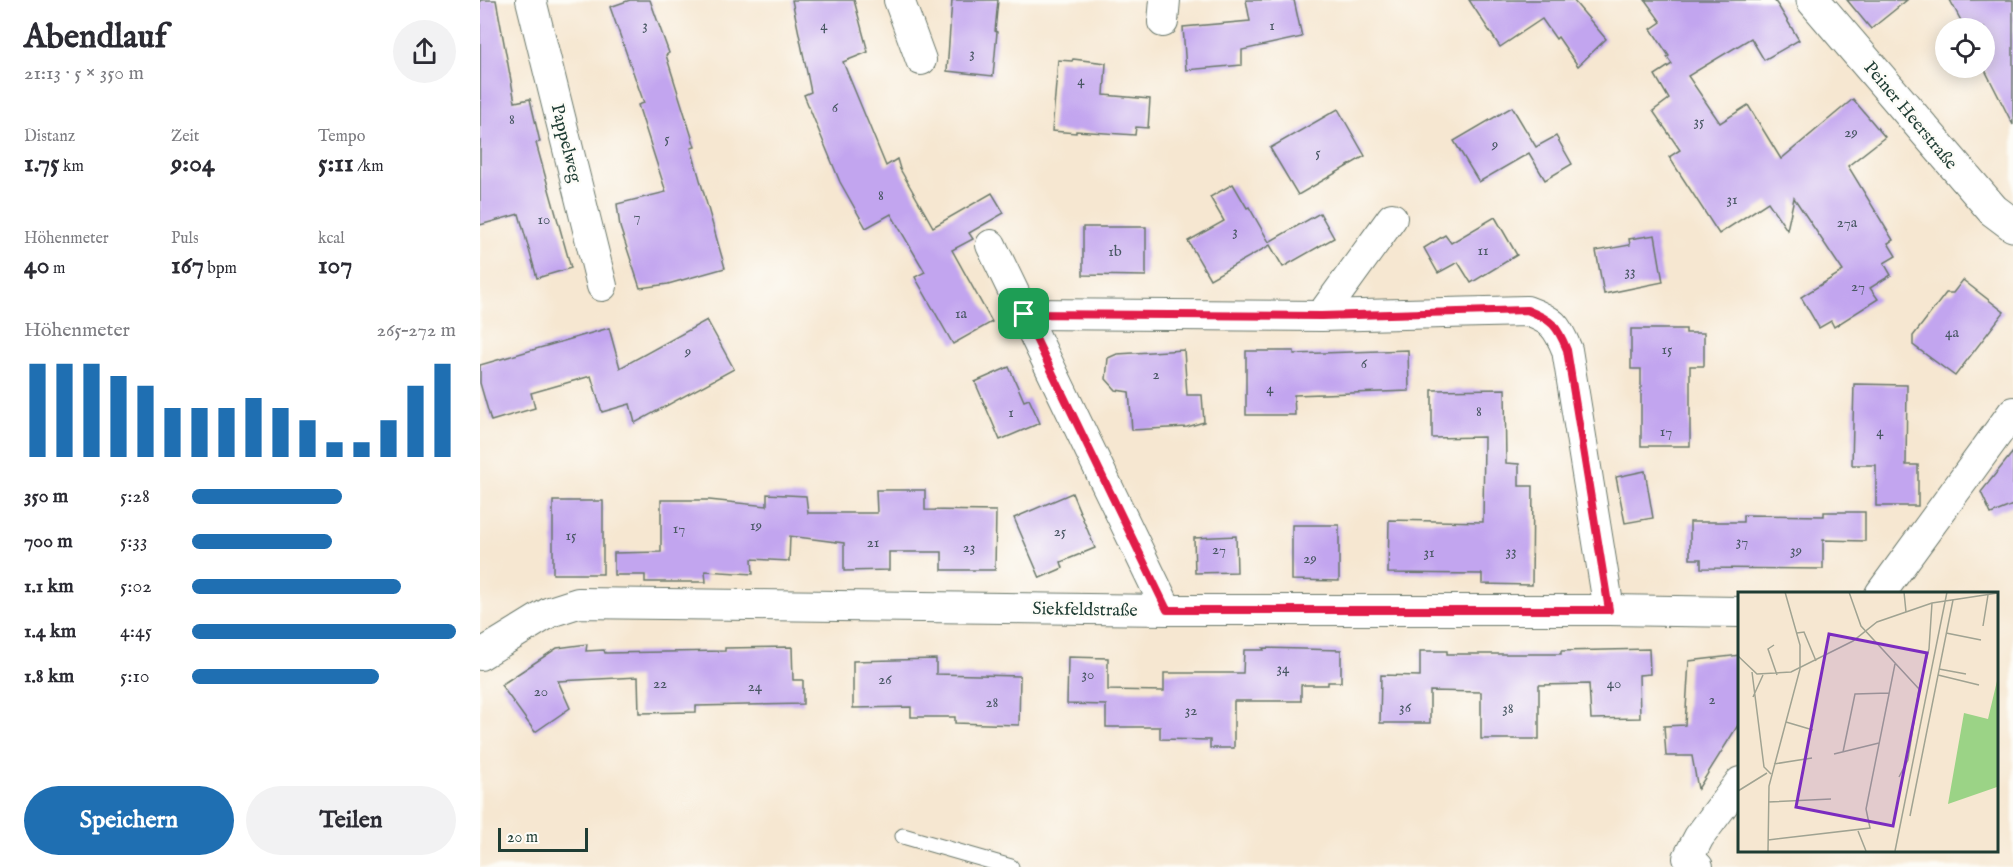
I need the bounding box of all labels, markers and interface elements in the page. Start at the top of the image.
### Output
house number: 3 [642,16,648,35]
house number: 4 [820,16,828,35]
house number: 1 [1269,16,1275,35]
text: Abendlauf [24,17,167,59]
map controls [1935,18,1995,78]
button: locate [1935,18,1995,78]
button: share [393,20,456,83]
house number: 3 [969,44,975,63]
street label: Peiner Heerstraße [1858,57,1962,175]
text: 21:13 · 5 × 350 m [24,61,144,86]
house number: 4 [1077,71,1085,90]
house number: 6 [832,98,839,117]
street label: Pappelweg [545,102,586,185]
house number: 8 [509,110,515,129]
house number: 35 [1693,112,1705,131]
house number: 29 [1844,123,1858,142]
text: Distanz [24,127,75,147]
text: Zeit [171,127,199,147]
text: Tempo [318,127,365,147]
house number: 5 [664,129,670,148]
house number: 9 [1491,135,1498,154]
house number: 5 [1315,143,1321,162]
text: 1.75 [24,147,59,180]
text: 9:04 [171,147,215,180]
text: 5:11 [318,147,354,180]
text: km [59,157,84,177]
text: /km [354,157,384,177]
house number: 8 [878,186,884,205]
house number: 31 [1726,190,1738,209]
house number: 7 [633,207,641,226]
house number: 10 [538,210,550,229]
house number: 27a [1837,213,1858,232]
house number: 3 [1232,222,1238,241]
text: Höhenmeter [24,229,109,249]
text: Puls [171,229,199,249]
text: kcal [318,229,345,249]
house number: 11 [1477,241,1489,260]
house number: 1b [1108,242,1122,261]
text: 40 [24,249,50,282]
text: 167 [171,249,204,282]
text: 107 [318,249,353,282]
text: m [50,259,65,279]
text: bpm [204,259,237,279]
house number: 33 [1624,262,1636,281]
house number: 27 [1851,277,1865,296]
pin [998,288,1049,339]
icon: arrive [1007,297,1040,330]
house number: 1a [955,304,968,323]
text: Höhenmeter [24,318,130,343]
text: 265–272 m [377,318,456,343]
house number: 4a [1945,323,1959,342]
house number: 15 [1661,340,1673,359]
house number: 9 [684,342,691,361]
house number: 6 [1361,354,1368,373]
house number: 2 [1152,365,1160,384]
house number: 4 [1266,379,1274,398]
house number: 8 [1476,402,1482,421]
house number: 1 [1008,403,1014,422]
house number: 17 [1660,422,1672,441]
house number: 4 [1876,422,1884,441]
text: 350 m [24,484,68,509]
text: 5:28 [120,484,150,509]
house number: 19 [750,516,762,535]
house number: 17 [673,519,685,538]
house number: 25 [1054,522,1067,541]
house number: 15 [565,526,577,545]
text: 700 m [24,529,73,554]
text: 5:33 [120,529,147,554]
house number: 37 [1736,532,1748,551]
house number: 21 [867,533,879,552]
house number: 23 [963,538,975,557]
house number: 27 [1212,540,1226,559]
house number: 39 [1790,541,1802,560]
house number: 33 [1505,542,1517,561]
house number: 31 [1423,543,1435,562]
house number: 29 [1303,549,1317,568]
text: 1.1 km [24,574,74,599]
text: 5:02 [120,574,152,599]
inset map [1738,592,1998,852]
street label: Siekfeldstraße [1032,598,1138,623]
text: 1.4 km [24,619,76,644]
text: 4:45 [120,619,152,644]
house number: 34 [1277,659,1290,678]
text: 1.8 km [24,664,74,689]
text: 5:10 [120,664,150,689]
house number: 30 [1082,665,1094,684]
house number: 26 [878,670,892,689]
house number: 22 [653,674,667,693]
house number: 40 [1607,674,1621,693]
house number: 24 [748,677,763,696]
house number: 20 [534,682,548,701]
house number: 2 [1708,690,1716,709]
house number: 28 [986,693,999,712]
house number: 36 [1399,698,1412,717]
house number: 38 [1502,699,1514,718]
house number: 32 [1185,701,1197,720]
button: Speichern [24,786,234,855]
button: Teilen [246,786,456,855]
scale bar [498,825,588,852]
text: 20 m [507,828,538,848]

